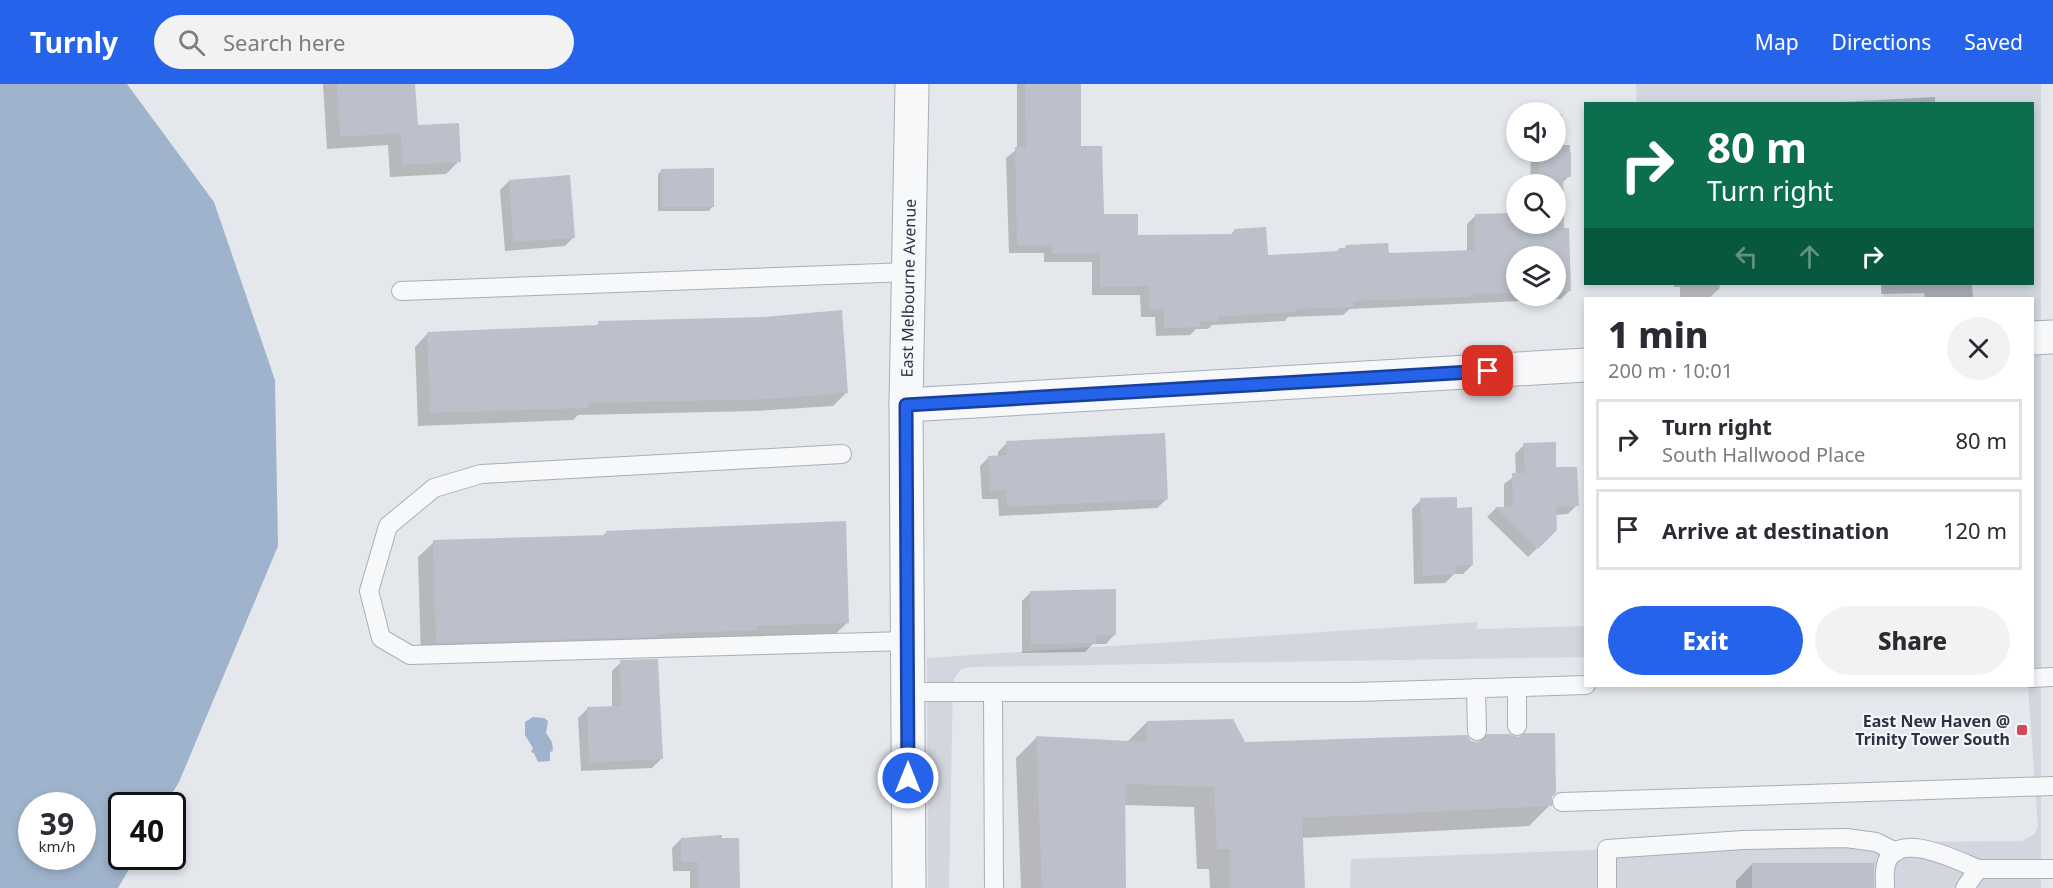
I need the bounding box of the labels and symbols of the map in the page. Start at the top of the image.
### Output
street label: East Melbourne Avenue [896,199,921,377]
pin [1462,345,1513,396]
place label: East New Haven @ Trinity Tower South [1855,710,2010,750]
marker: East New Haven @ Trinity Tower South [2015,723,2029,737]
position arrow [876,746,940,810]
speed limit sign: 40 [108,792,186,870]

